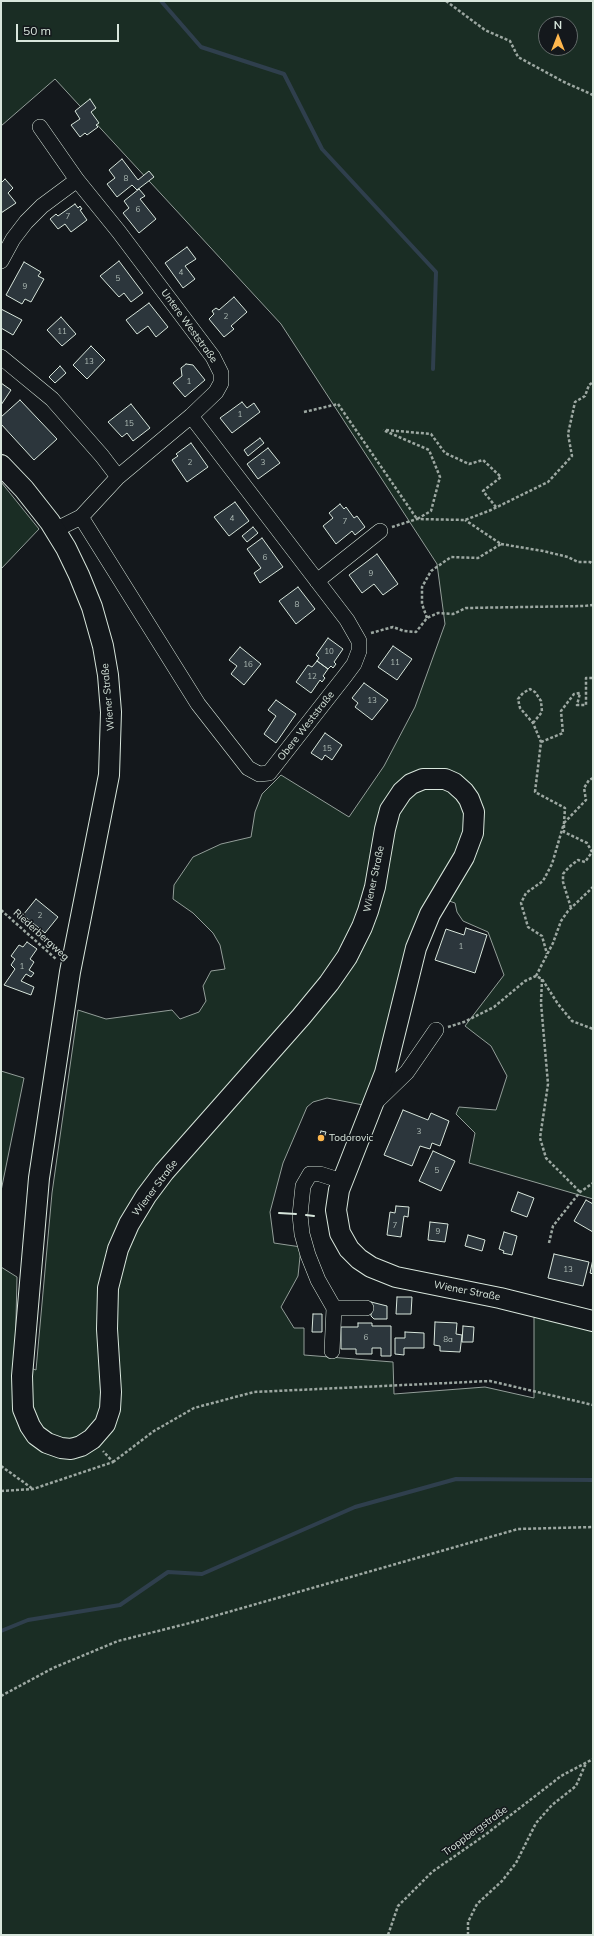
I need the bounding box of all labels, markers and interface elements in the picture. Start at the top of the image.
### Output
scale bar [18,16,121,42]
north arrow [538,16,578,56]
text: N [554,18,562,32]
text: 50 m [23,23,51,38]
house number: 8 [124,174,128,184]
house number: 6 [136,205,140,215]
house number: 7 [66,212,70,222]
house number: 4 [179,268,183,278]
house number: 5 [116,274,120,284]
house number: 9 [23,282,27,292]
street label: Untere Weststraße [158,287,220,365]
house number: 2 [224,312,228,322]
house number: 11 [57,327,67,337]
house number: 13 [84,357,94,367]
house number: 1 [187,377,191,387]
house number: 1 [238,410,242,420]
house number: 15 [124,419,134,429]
house number: 2 [188,458,192,468]
house number: 3 [261,458,265,468]
house number: 4 [230,514,234,524]
house number: 7 [343,517,347,527]
house number: 6 [263,553,267,563]
house number: 9 [369,569,373,579]
house number: 8 [295,600,299,610]
house number: 10 [324,647,334,657]
house number: 11 [390,658,400,668]
house number: 16 [243,660,253,670]
street label: Wiener Straße [99,663,117,731]
house number: 12 [307,672,317,682]
street label: Obere Weststraße [275,689,337,763]
house number: 13 [367,696,377,706]
house number: 15 [322,744,332,754]
street label: Wiener Straße [361,845,387,913]
street label: Riederbergweg [11,907,71,963]
house number: 2 [38,911,42,921]
house number: 1 [459,942,463,952]
house number: 1 [20,962,24,972]
house number: 3 [417,1127,421,1137]
place label: Todorovic [329,1132,374,1144]
marker: Todorovic [316,1133,326,1143]
street label: Wiener Straße [130,1157,180,1219]
house number: 5 [435,1166,439,1176]
house number: 7 [393,1221,397,1231]
house number: 9 [436,1227,440,1237]
house number: 13 [563,1265,573,1275]
street label: Wiener Straße [433,1279,501,1303]
house number: 6 [364,1333,368,1343]
house number: 8a [443,1335,453,1345]
street label: Troppbergstraße [440,1803,510,1859]

